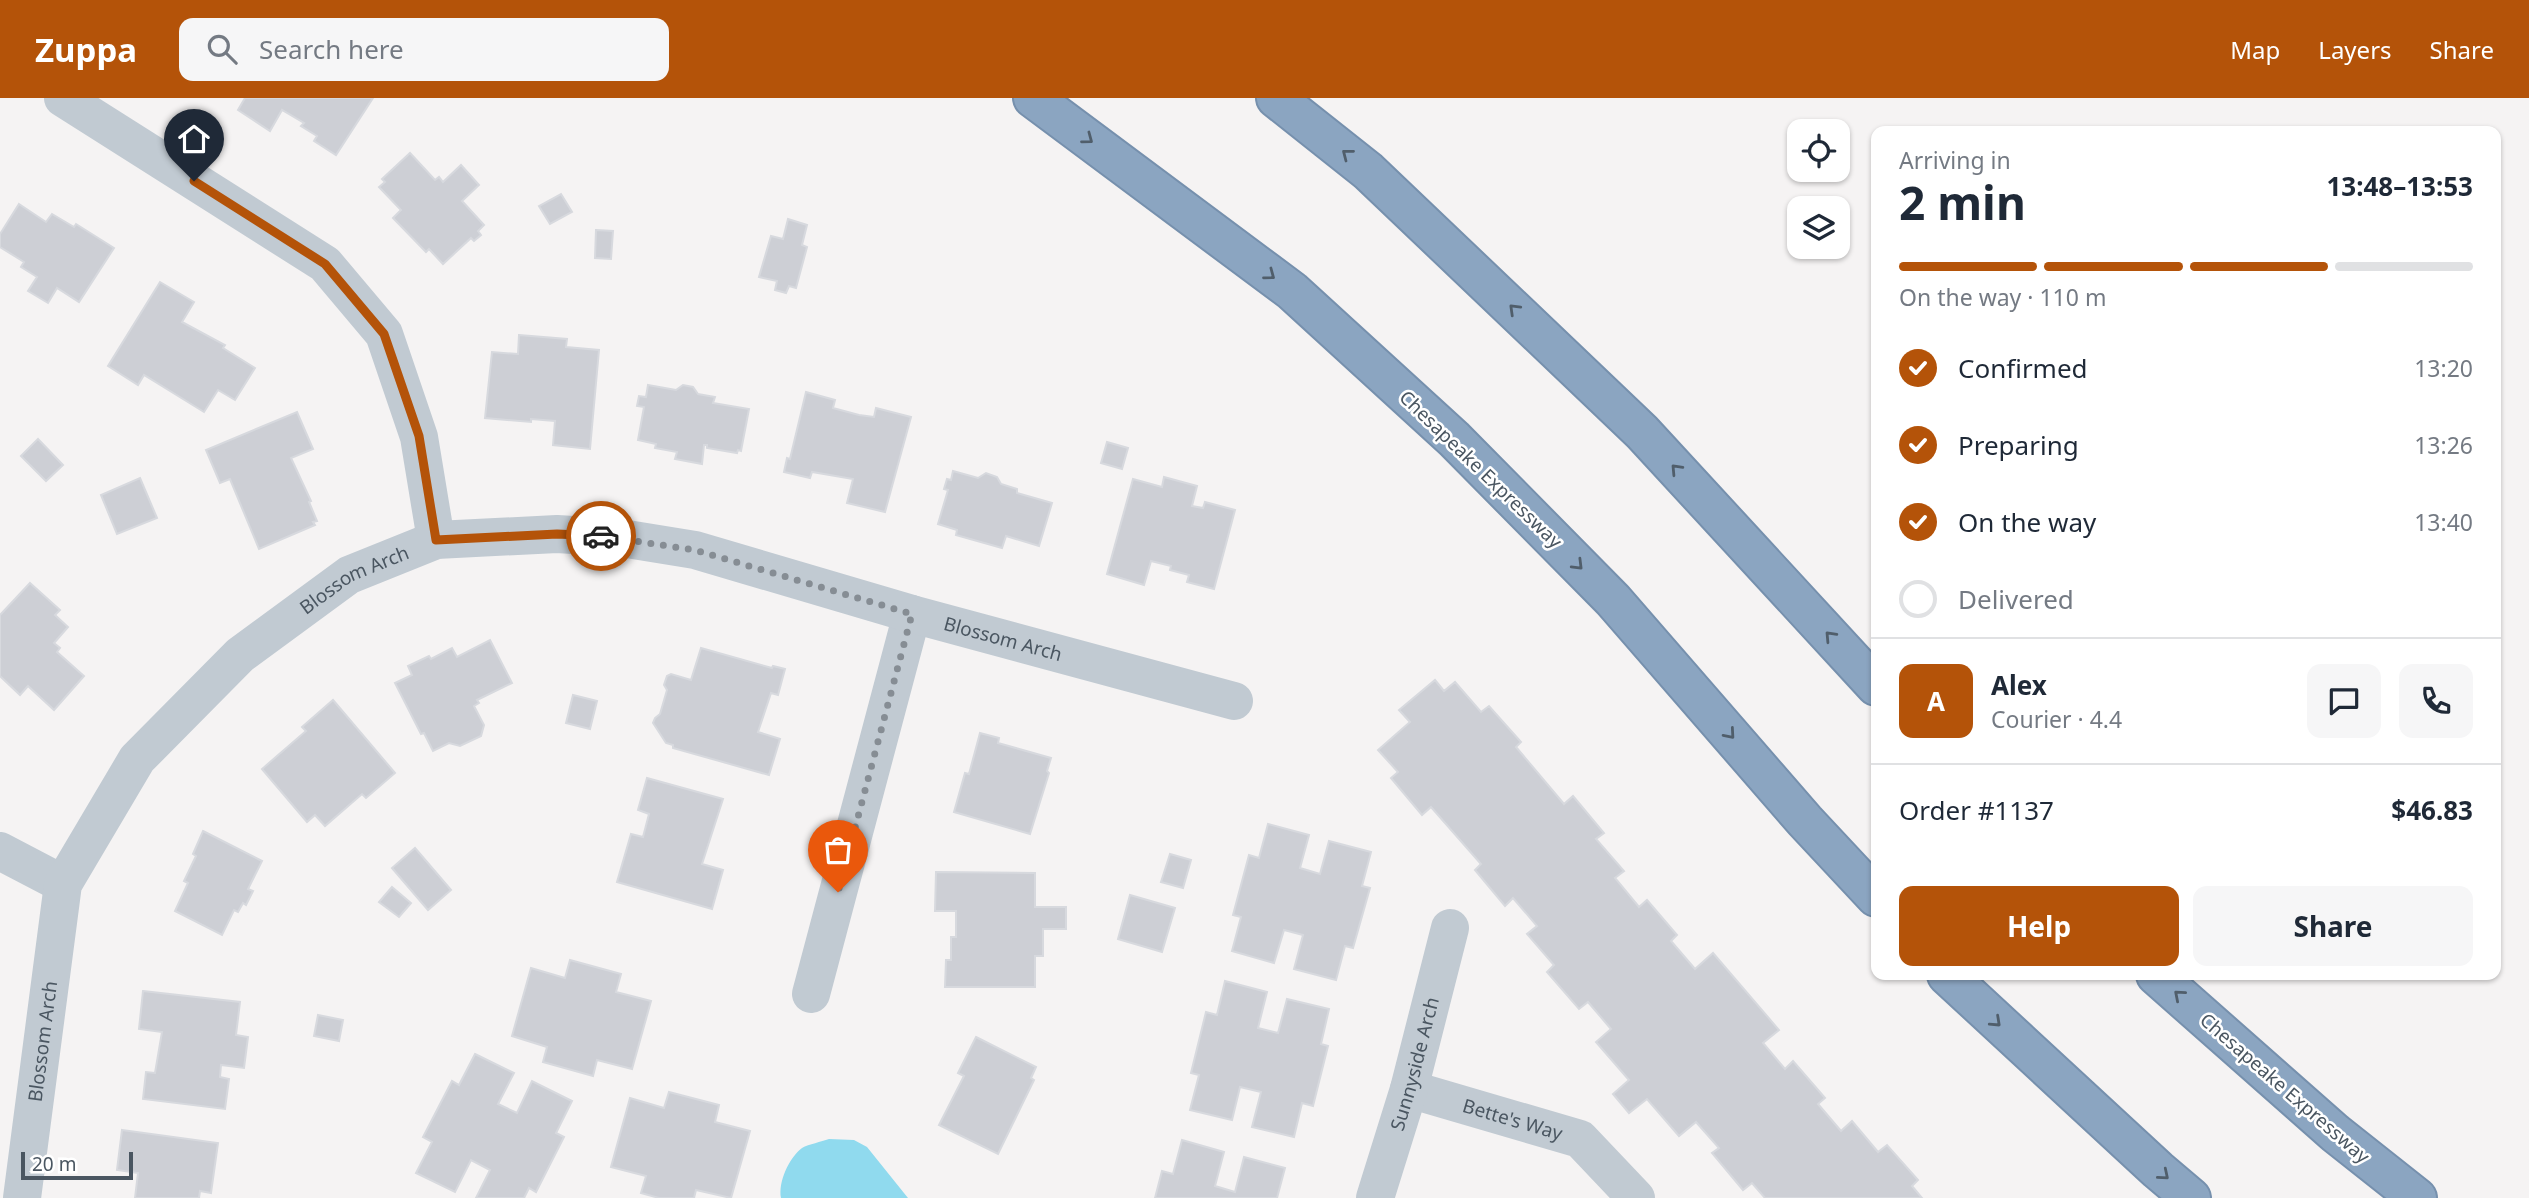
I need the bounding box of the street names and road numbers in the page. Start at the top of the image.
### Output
street label: Chesapeake Expressway [1394,384,1568,554]
street label: Blossom Arch [294,539,413,620]
street label: Blossom Arch [941,610,1065,667]
street label: Blossom Arch [22,979,63,1103]
street label: Sunnyside Arch [1384,994,1445,1134]
street label: Chesapeake Expressway [2195,1007,2376,1169]
street label: Bette's Way [1460,1092,1566,1146]

